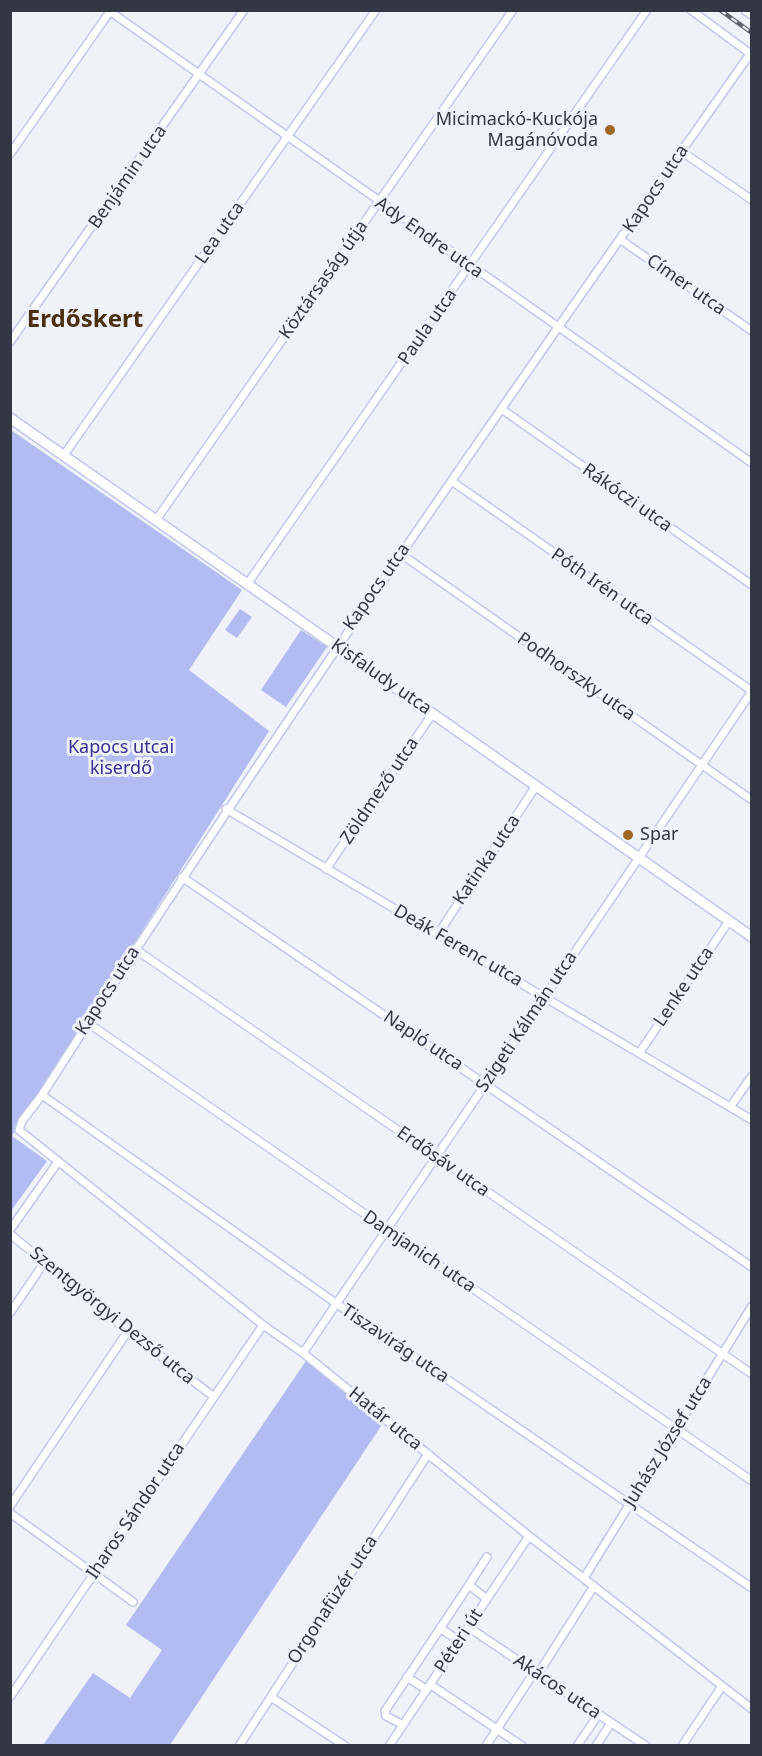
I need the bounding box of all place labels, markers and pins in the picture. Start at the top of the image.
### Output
place label: Micimackó-Kuckója Magánóvoda [436,109,598,152]
marker: Micimackó-Kuckója Magánóvoda [603,123,617,137]
place label: Spar [640,824,678,846]
marker: Spar [621,828,635,842]

